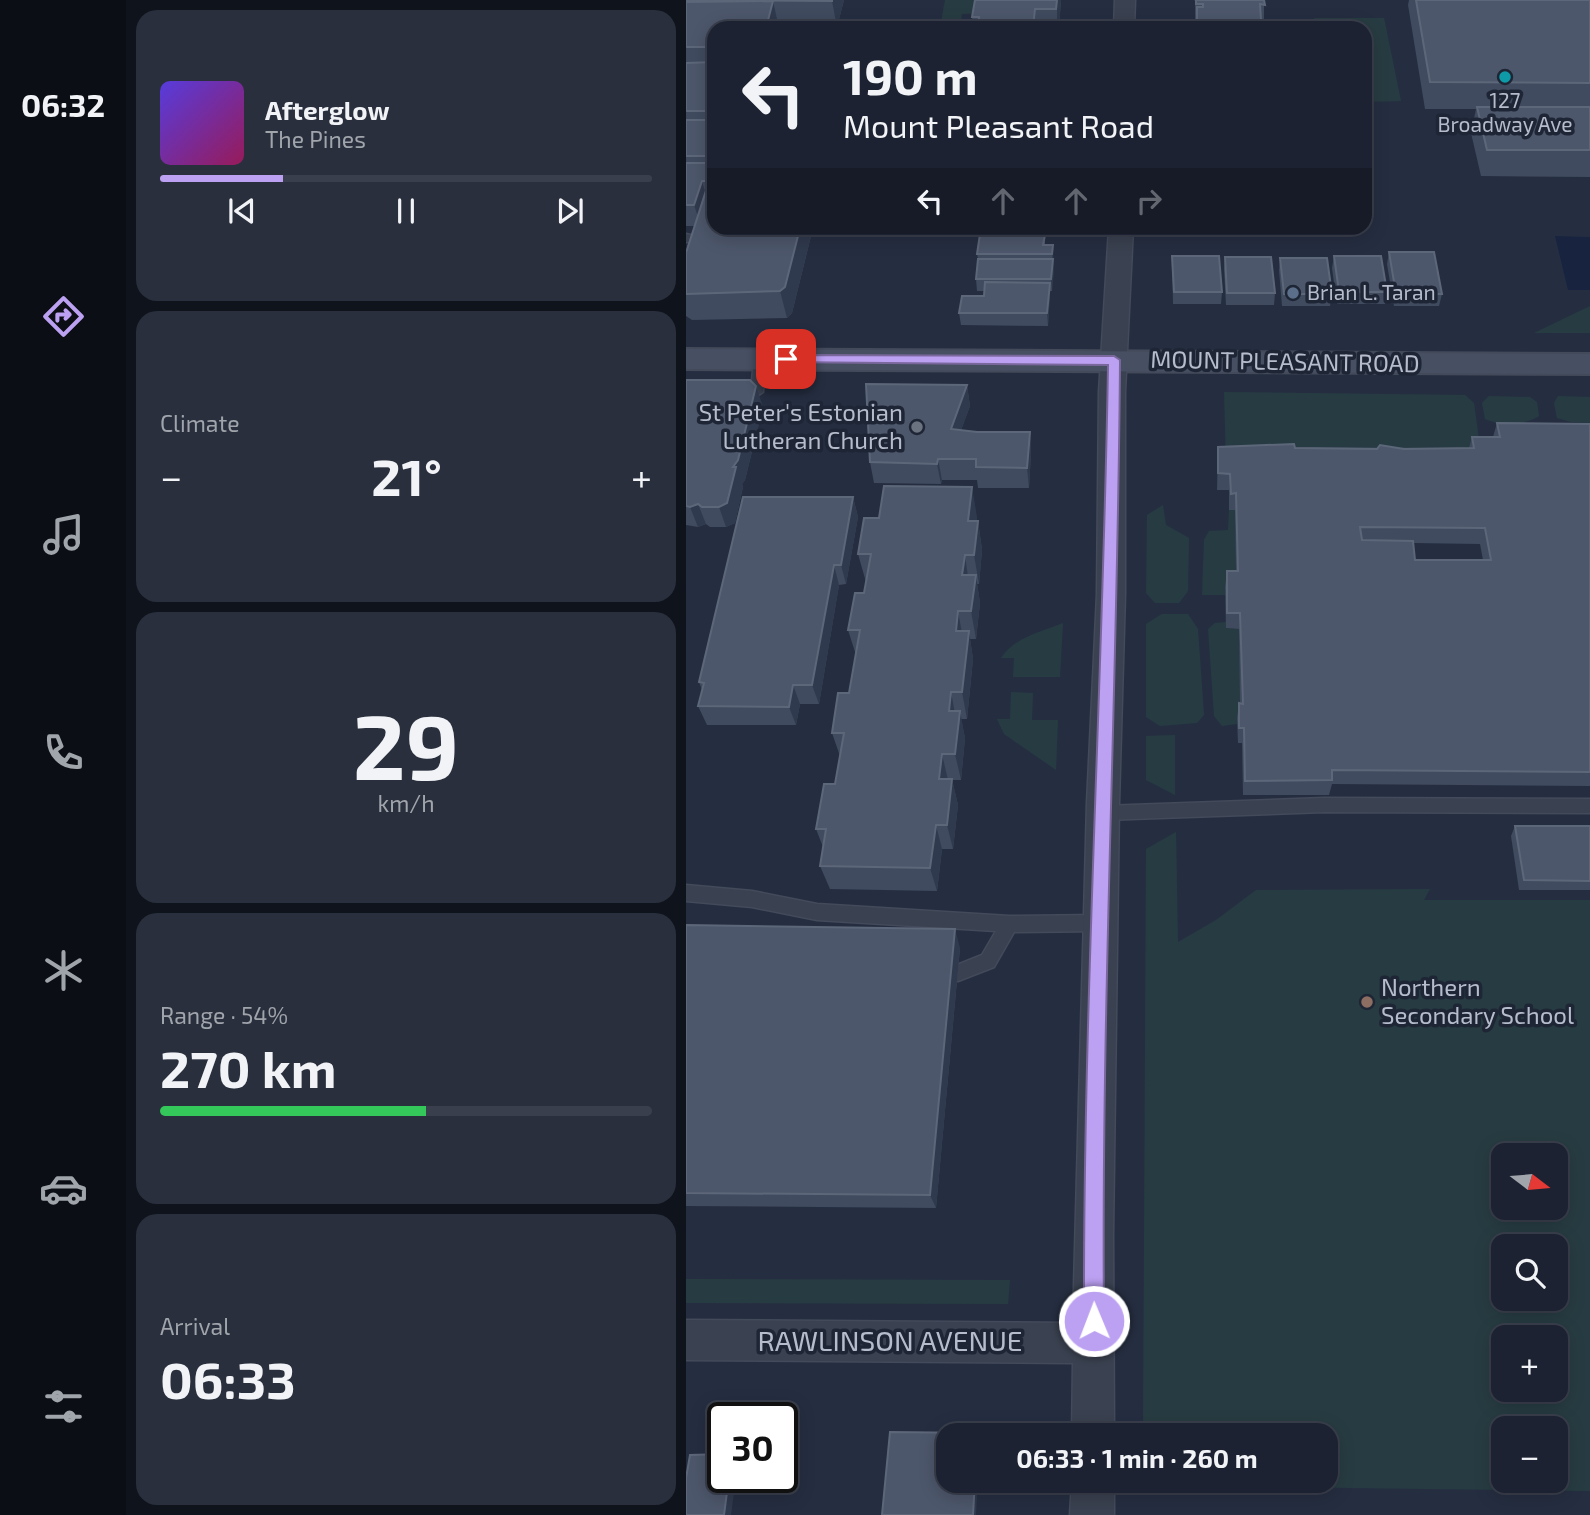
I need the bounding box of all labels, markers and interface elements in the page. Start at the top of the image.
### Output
text: 190 m [843,46,978,105]
icon: left [728,49,819,140]
marker: 127 Broadway Ave [1497,69,1513,85]
text: 06:32 [21,85,105,123]
place label: 127 Broadway Ave [1437,87,1573,136]
text: Afterglow [265,94,390,125]
text: Mount Pleasant Road [843,106,1154,144]
text: The Pines [265,125,366,153]
icon: left [911,182,949,220]
icon: ahead [984,182,1022,220]
icon: ahead [1057,182,1095,220]
icon: right [1130,182,1168,220]
icon: previous [223,192,261,230]
icon: pause [387,192,425,230]
icon: next [551,192,589,230]
place label: Brian L. Taran [1307,279,1436,304]
marker: Brian L. Taran [1285,285,1301,301]
icon: directions [39,292,88,341]
pin [756,329,816,389]
icon: arrive [767,340,805,378]
street label: MOUNT PLEASANT ROAD [1150,344,1420,377]
place label: St Peter's Estonian Lutheran Church [699,397,903,454]
text: Climate [160,409,240,437]
marker: St Peter's Estonian Lutheran Church [909,419,925,435]
text: 21° [371,444,442,506]
text: − [160,453,182,499]
text: + [631,453,652,499]
icon: music [39,510,88,559]
text: 29 [353,689,459,798]
icon: phone [39,728,88,777]
text: km/h [377,789,435,817]
icon: climate [39,946,88,995]
place label: Northern Secondary School [1381,972,1574,1029]
marker: Northern Secondary School [1359,994,1375,1010]
text: Range · 54% [160,1001,288,1029]
text: 270 km [160,1036,337,1098]
north arrow [1491,1143,1568,1220]
map controls [1491,1143,1568,1493]
icon: car [39,1164,88,1213]
button: search [1491,1234,1568,1311]
position arrow [1057,1284,1131,1358]
text: Arrival [160,1312,230,1340]
street label: RAWLINSON AVENUE [757,1323,1023,1357]
button: + [1491,1325,1568,1402]
text: 06:33 [160,1347,296,1409]
icon: filters [39,1382,88,1431]
speed limit sign: 30 [707,1402,798,1493]
button: − [1491,1416,1568,1493]
text: 06:33 · 1 min · 260 m [1016,1442,1258,1473]

